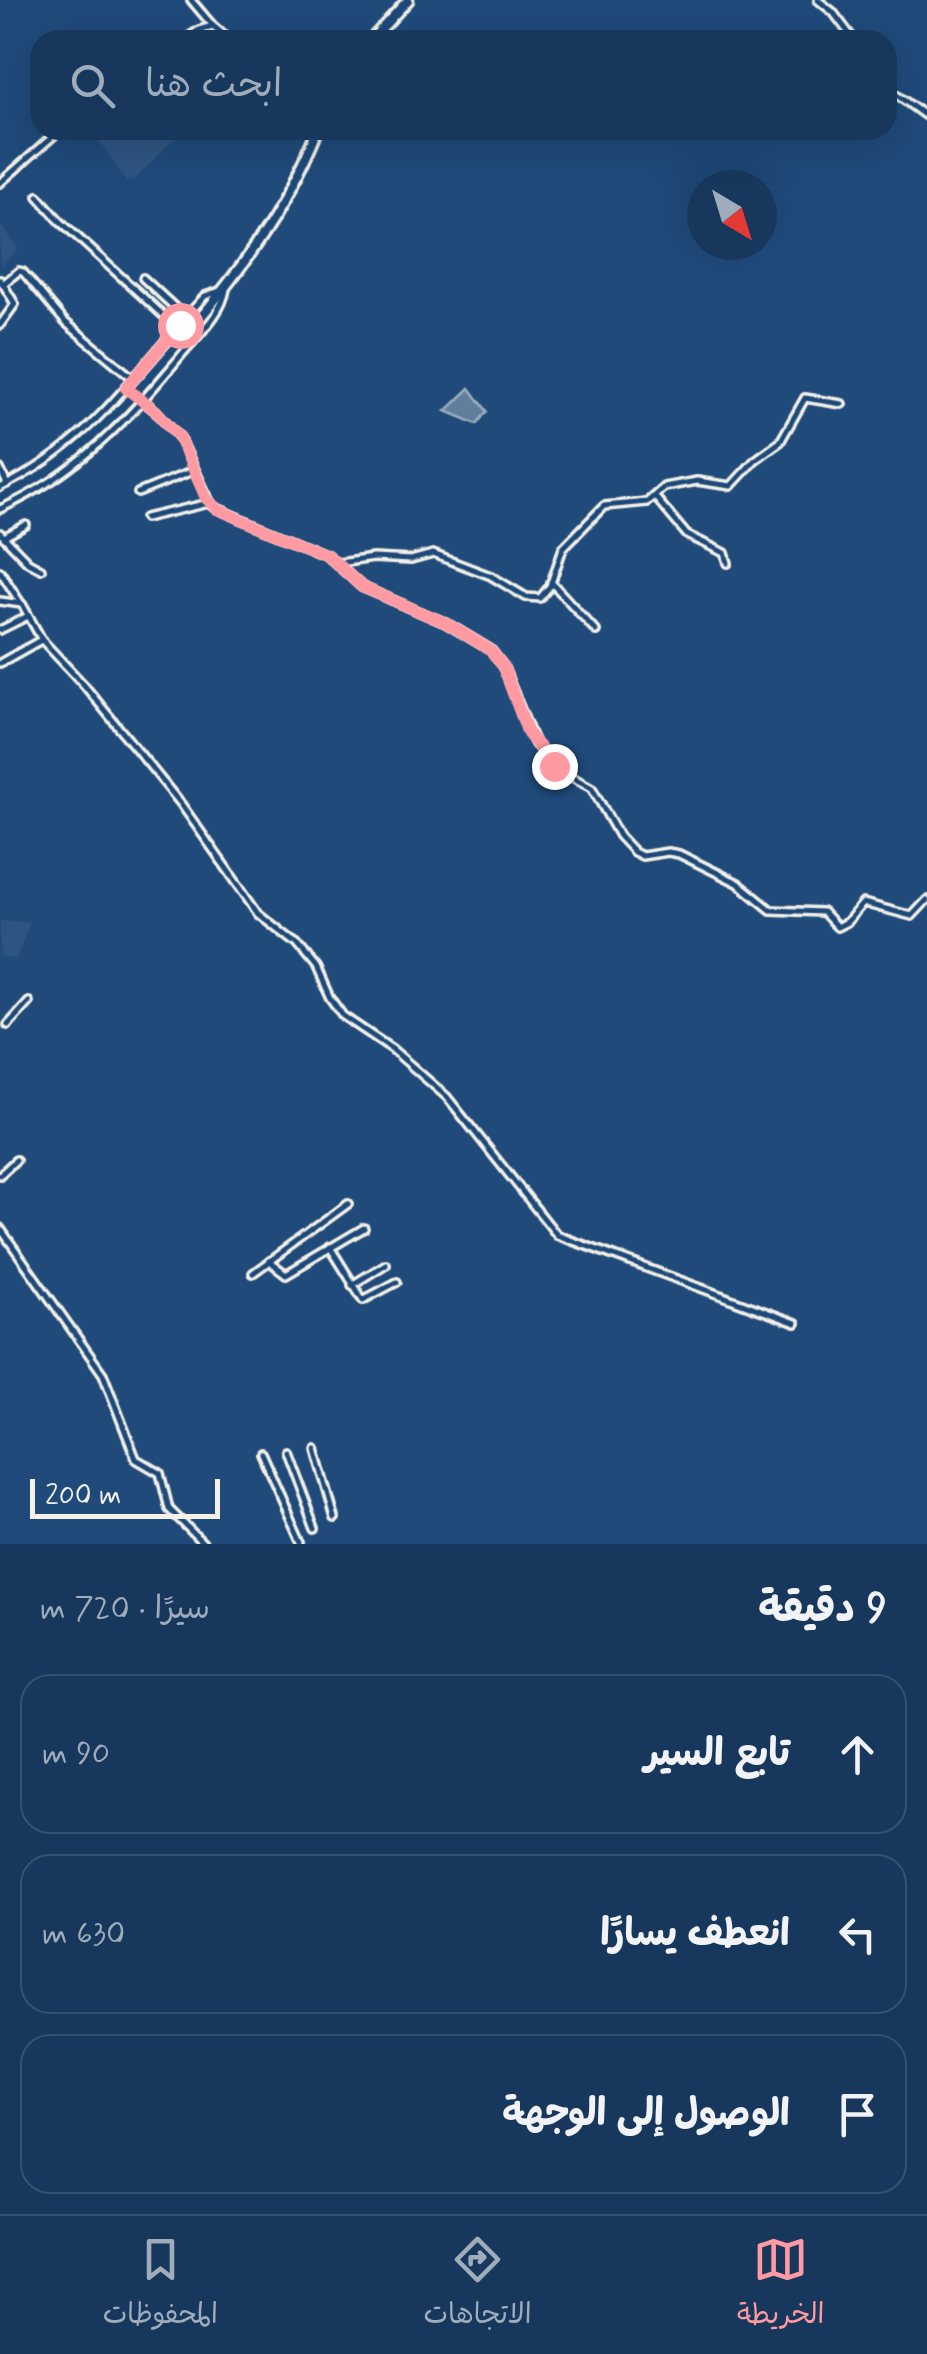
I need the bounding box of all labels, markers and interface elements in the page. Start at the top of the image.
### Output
search box [30,30,897,140]
icon: search [65,58,120,113]
text: ابحث هنا [145,61,282,110]
north arrow [687,170,777,260]
route start [158,303,204,349]
route end [532,744,578,790]
scale bar [30,1474,220,1518]
text: 200 m [45,1478,121,1515]
text: 9 دقيقة [758,1582,887,1637]
text: سيرًا · 720 m [40,1588,210,1630]
icon: ahead [830,1727,885,1782]
text: تابع السير [644,1730,790,1779]
text: 90 m [42,1733,110,1775]
icon: left [830,1907,885,1962]
text: انعطف يسارًا [600,1910,790,1959]
text: 630 m [42,1913,125,1955]
icon: arrive [830,2087,885,2142]
text: الوصول إلى الوجهة [502,2090,790,2139]
tab: المحفوظات [103,2232,218,2338]
tab: الاتجاهات [423,2232,532,2338]
tab: الخريطة [737,2232,824,2338]

